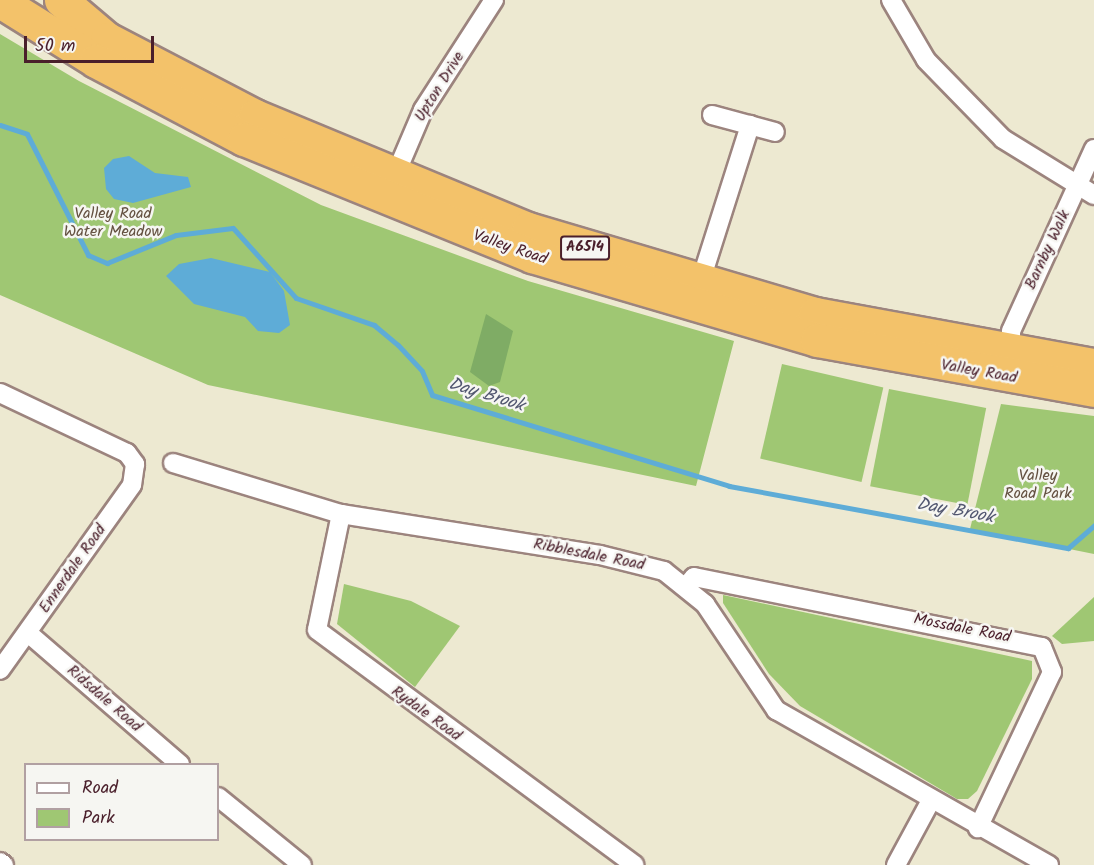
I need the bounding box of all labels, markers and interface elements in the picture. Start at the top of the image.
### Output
scale bar [27,24,158,62]
text: 50 m [35,32,75,61]
street label: Upton Drive [411,48,469,126]
park label: Valley Road Water Meadow [64,204,162,242]
street label: Barnby Walk [1021,207,1075,293]
street label: Valley Road [470,226,550,270]
road number: A6514 [560,236,610,260]
street label: Valley Road [939,356,1019,388]
water label: Day Brook [446,374,526,418]
park label: Valley Road Park [1004,466,1072,504]
water label: Day Brook [915,495,995,529]
street label: Ennerdale Road [35,521,111,617]
street label: Ribblesdale Road [532,535,646,575]
street label: Mossdale Road [912,610,1012,648]
street label: Ridsdale Road [63,661,145,737]
street label: Rydale Road [387,682,465,746]
legend [24,763,219,841]
text: Road [82,774,118,803]
text: Park [82,804,115,833]

